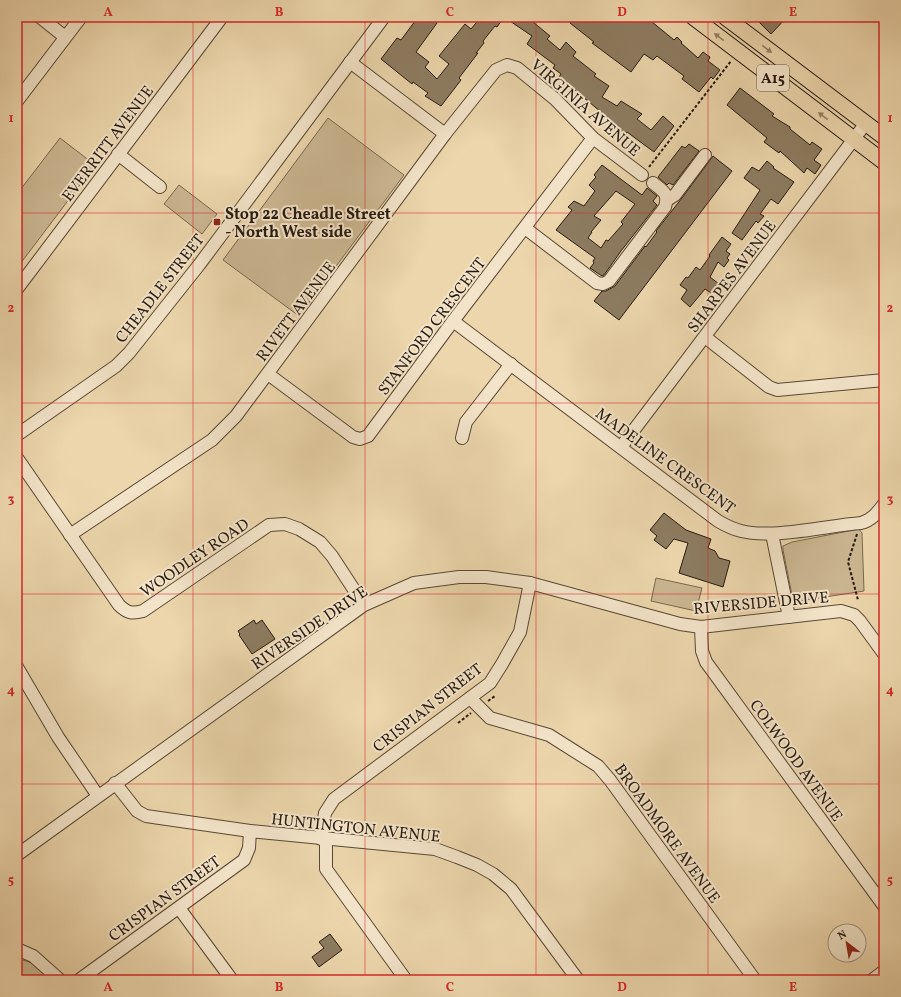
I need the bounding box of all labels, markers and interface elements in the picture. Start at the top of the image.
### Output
text: A [103,4,113,22]
text: B [275,4,284,22]
text: C [446,4,454,22]
text: D [617,4,627,22]
text: E [789,4,797,22]
one-way arrow [714,33,725,41]
one-way arrow [762,45,773,53]
street label: VIRGINIA AVENUE [525,55,644,162]
road number: A15 [757,65,789,91]
street label: EVERRITT AVENUE [58,82,160,207]
text: 1 [8,110,14,128]
text: 1 [887,110,893,128]
one-way arrow [817,112,828,120]
place label: Stop 22 Cheadle Street - North West side [225,204,391,244]
street label: SHARPES AVENUE [683,216,782,338]
marker: Stop 22 Cheadle Street - North West side [212,217,222,227]
street label: CHEADLE STREET [111,230,210,348]
street label: STANFORD CRESCENT [373,254,492,401]
street label: RIVETT AVENUE [252,258,342,367]
text: 2 [8,300,15,318]
text: 2 [887,300,894,318]
street label: MADELINE CRESCENT [590,403,739,520]
text: 3 [8,491,15,509]
text: 3 [887,491,894,509]
street label: WOODLEY ROAD [136,514,254,603]
street label: RIVERSIDE DRIVE [248,582,373,676]
street label: RIVERSIDE DRIVE [692,587,830,621]
street label: CRISPIAN STREET [369,659,488,758]
text: 4 [7,682,15,700]
text: 4 [886,682,894,700]
street label: COLWOOD AVENUE [744,696,847,827]
street label: BROADMORE AVENUE [608,760,724,908]
street label: HUNTINGTON AVENUE [270,809,441,849]
street label: CRISPIAN STREET [105,851,226,948]
text: 5 [8,872,14,890]
text: 5 [887,872,893,890]
north arrow [827,923,867,963]
text: N [835,927,850,944]
text: A [103,979,113,997]
text: B [275,979,284,997]
text: C [446,979,454,997]
text: D [617,979,627,997]
text: E [789,979,797,997]

